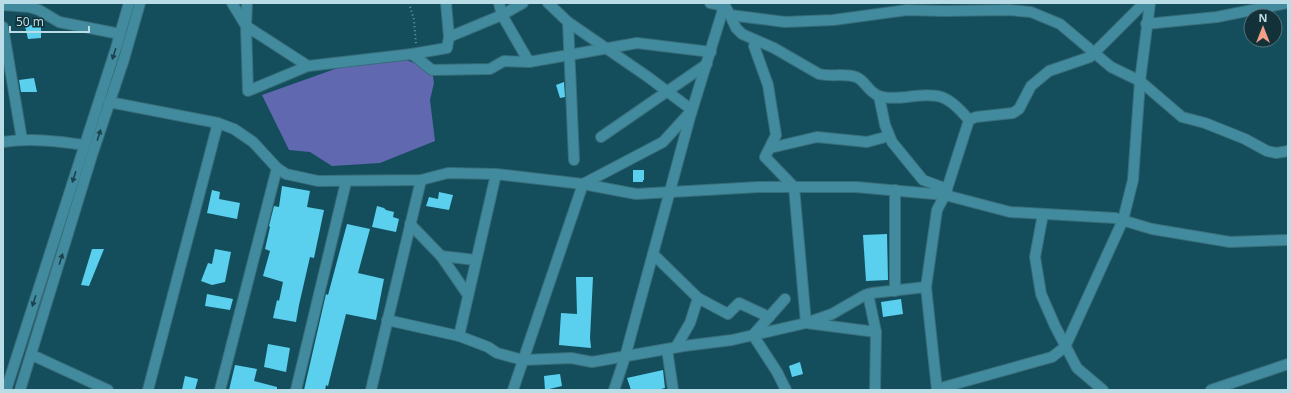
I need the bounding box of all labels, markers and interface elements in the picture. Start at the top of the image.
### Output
scale bar [10,8,89,34]
north arrow [1243,8,1283,48]
text: N [1259,10,1267,25]
text: 50 m [16,13,44,30]
one-way arrow [111,48,117,60]
one-way arrow [96,128,102,140]
one-way arrow [70,172,76,184]
one-way arrow [58,253,64,265]
one-way arrow [31,296,37,308]

